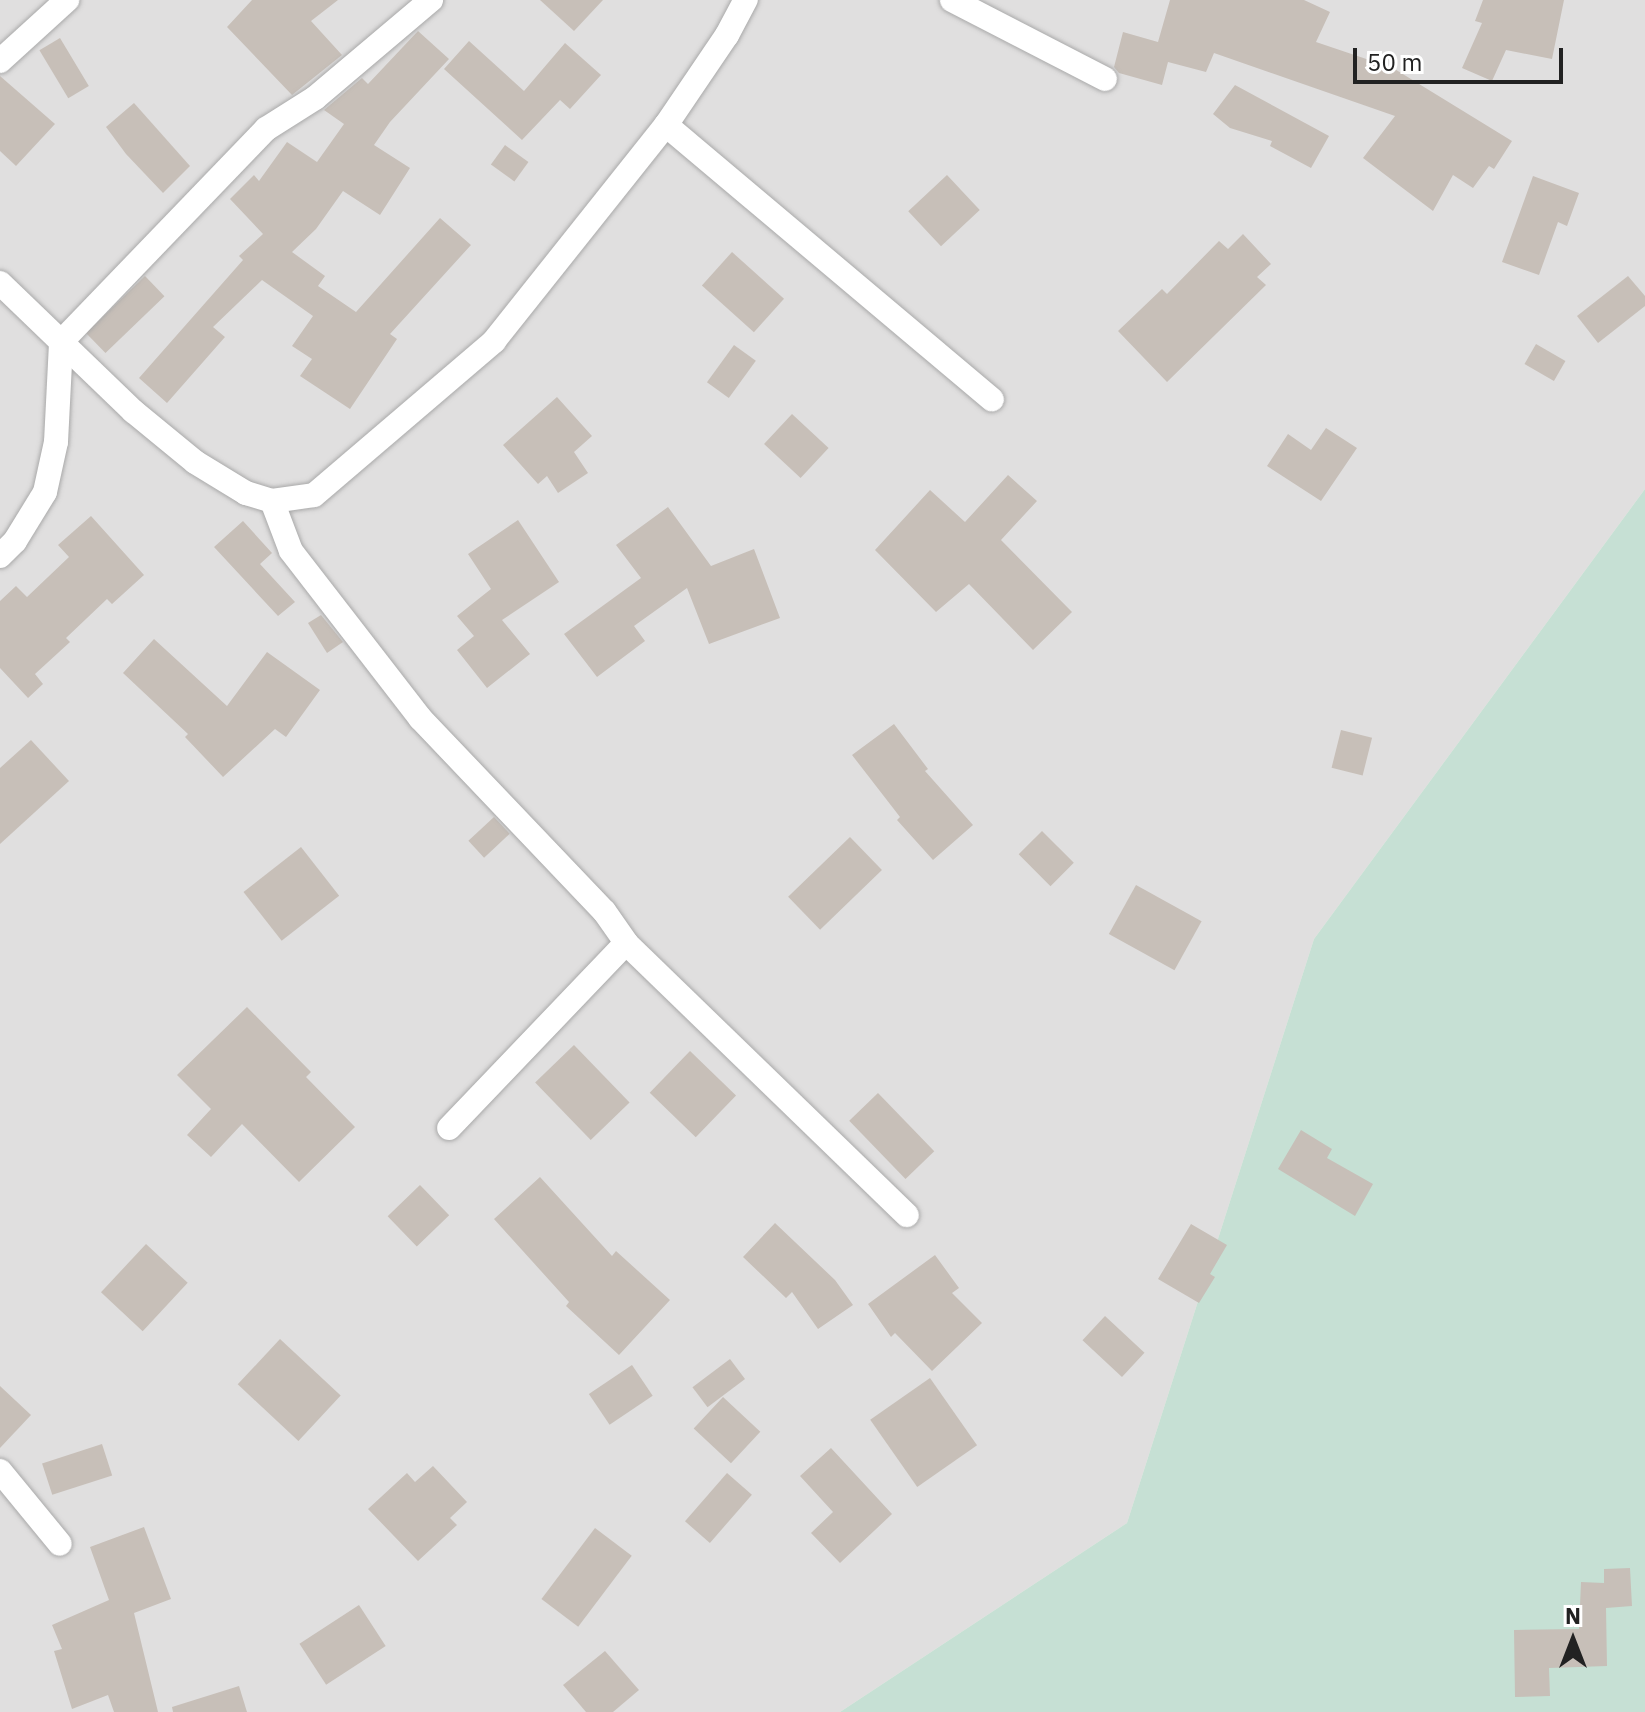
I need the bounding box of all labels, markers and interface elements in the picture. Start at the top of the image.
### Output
scale bar [1357,32,1567,82]
text: 50 m [1367,46,1422,78]
north arrow [1533,1600,1613,1680]
text: N [1565,1601,1581,1630]

